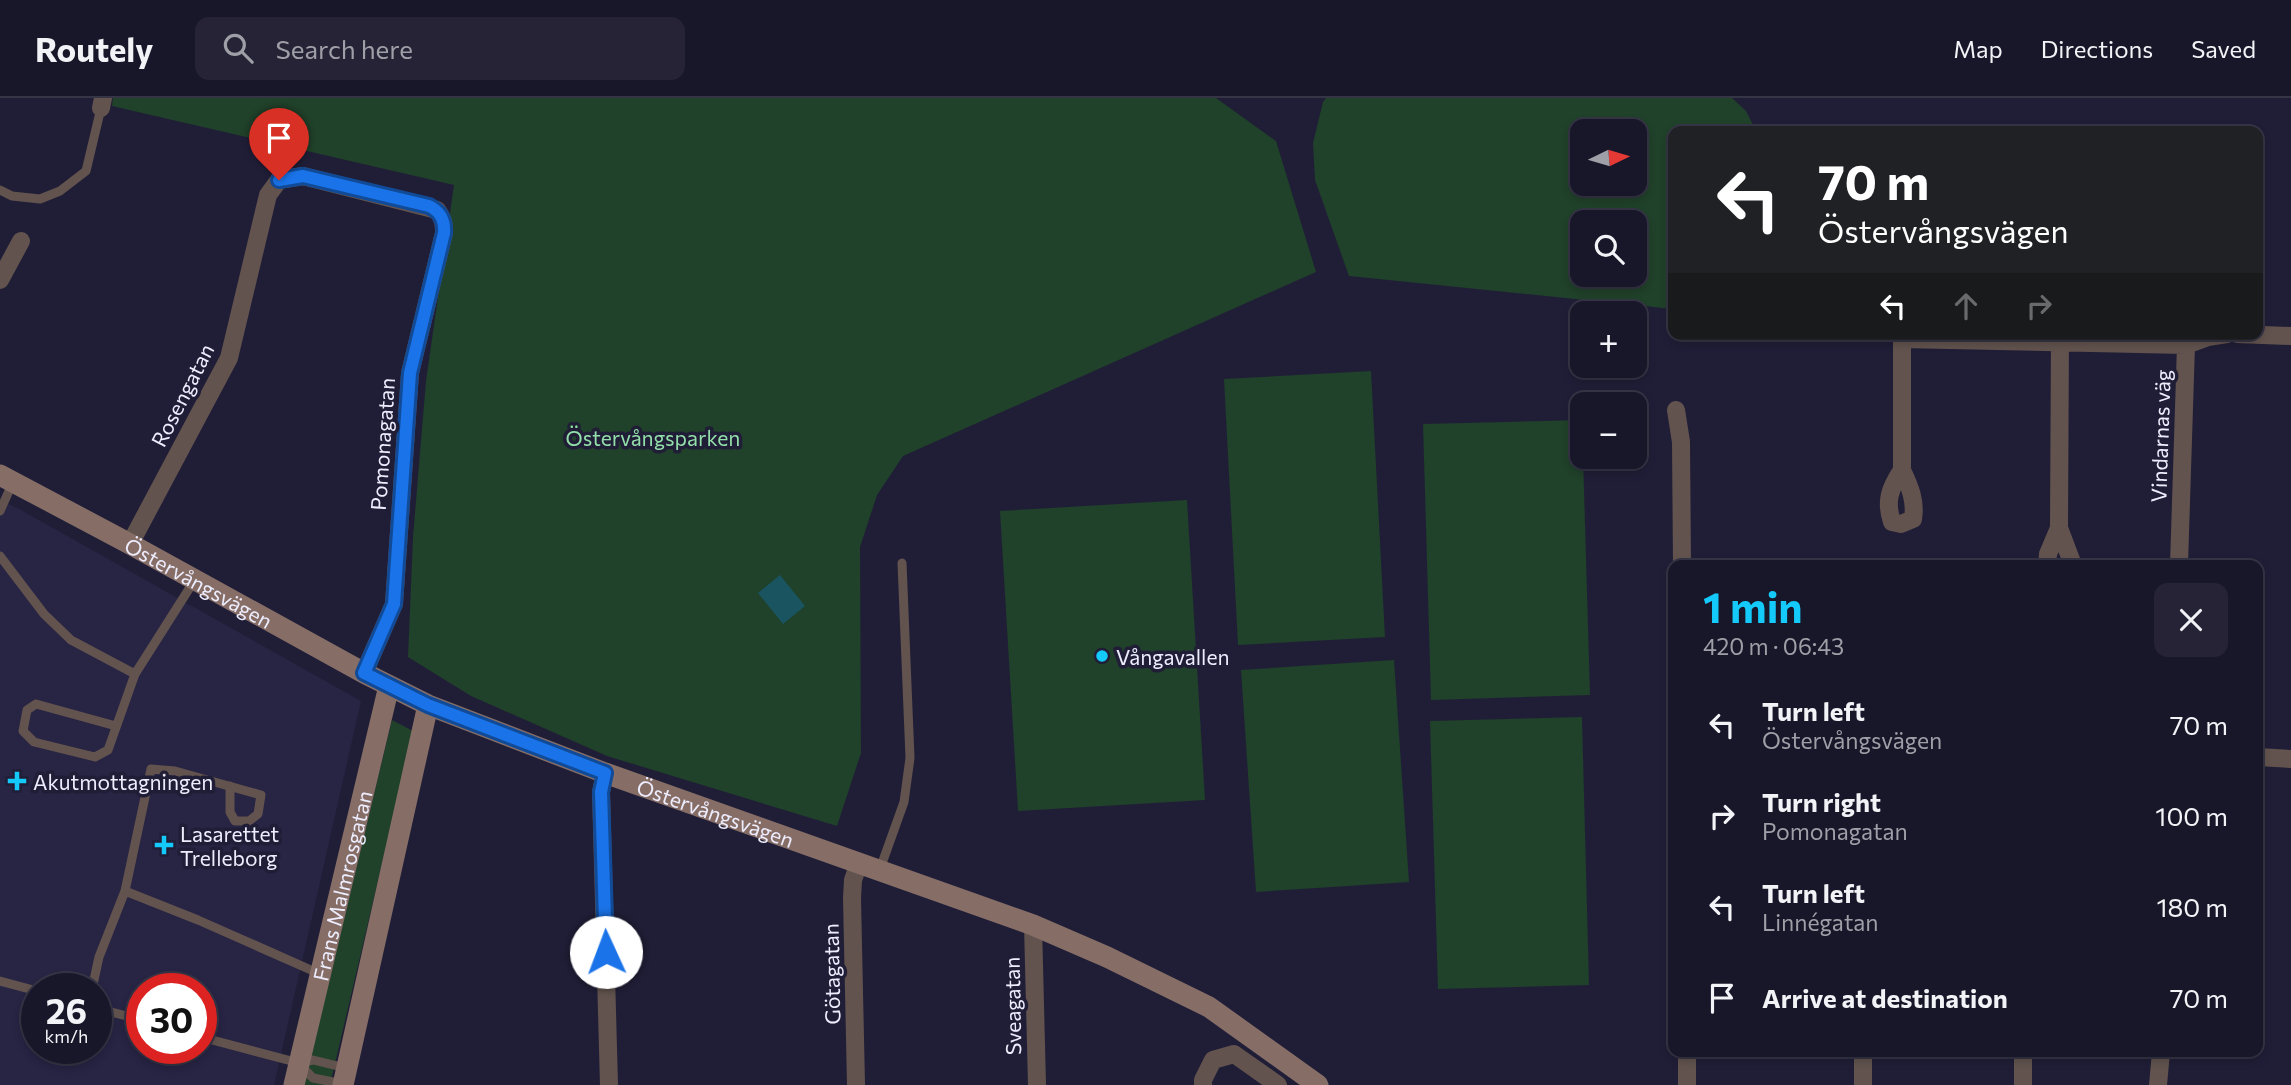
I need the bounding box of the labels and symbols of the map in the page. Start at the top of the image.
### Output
pin [249,108,309,180]
north arrow [1570,119,1647,196]
street label: Rosengatan [145,339,219,451]
street label: Vindarnas väg [2145,369,2175,503]
street label: Pomonagatan [365,377,399,511]
park label: Östervångsparken [566,425,740,450]
street label: Östervångsvägen [121,531,277,633]
place label: Vångavallen [1116,644,1230,669]
marker: Vångavallen [1094,648,1110,664]
place label: Akutmottagningen [33,769,213,794]
marker: Akutmottagningen [7,771,27,791]
street label: Östervångsvägen [634,773,797,852]
street label: Frans Malmrosgatan [307,788,376,983]
place label: Lasarettet Trelleborg [180,821,279,870]
marker: Lasarettet Trelleborg [154,835,174,855]
position arrow [569,915,643,989]
street label: Götagatan [818,923,844,1025]
street label: Sveagatan [999,957,1025,1055]
speed limit sign: 30 [126,973,217,1064]

